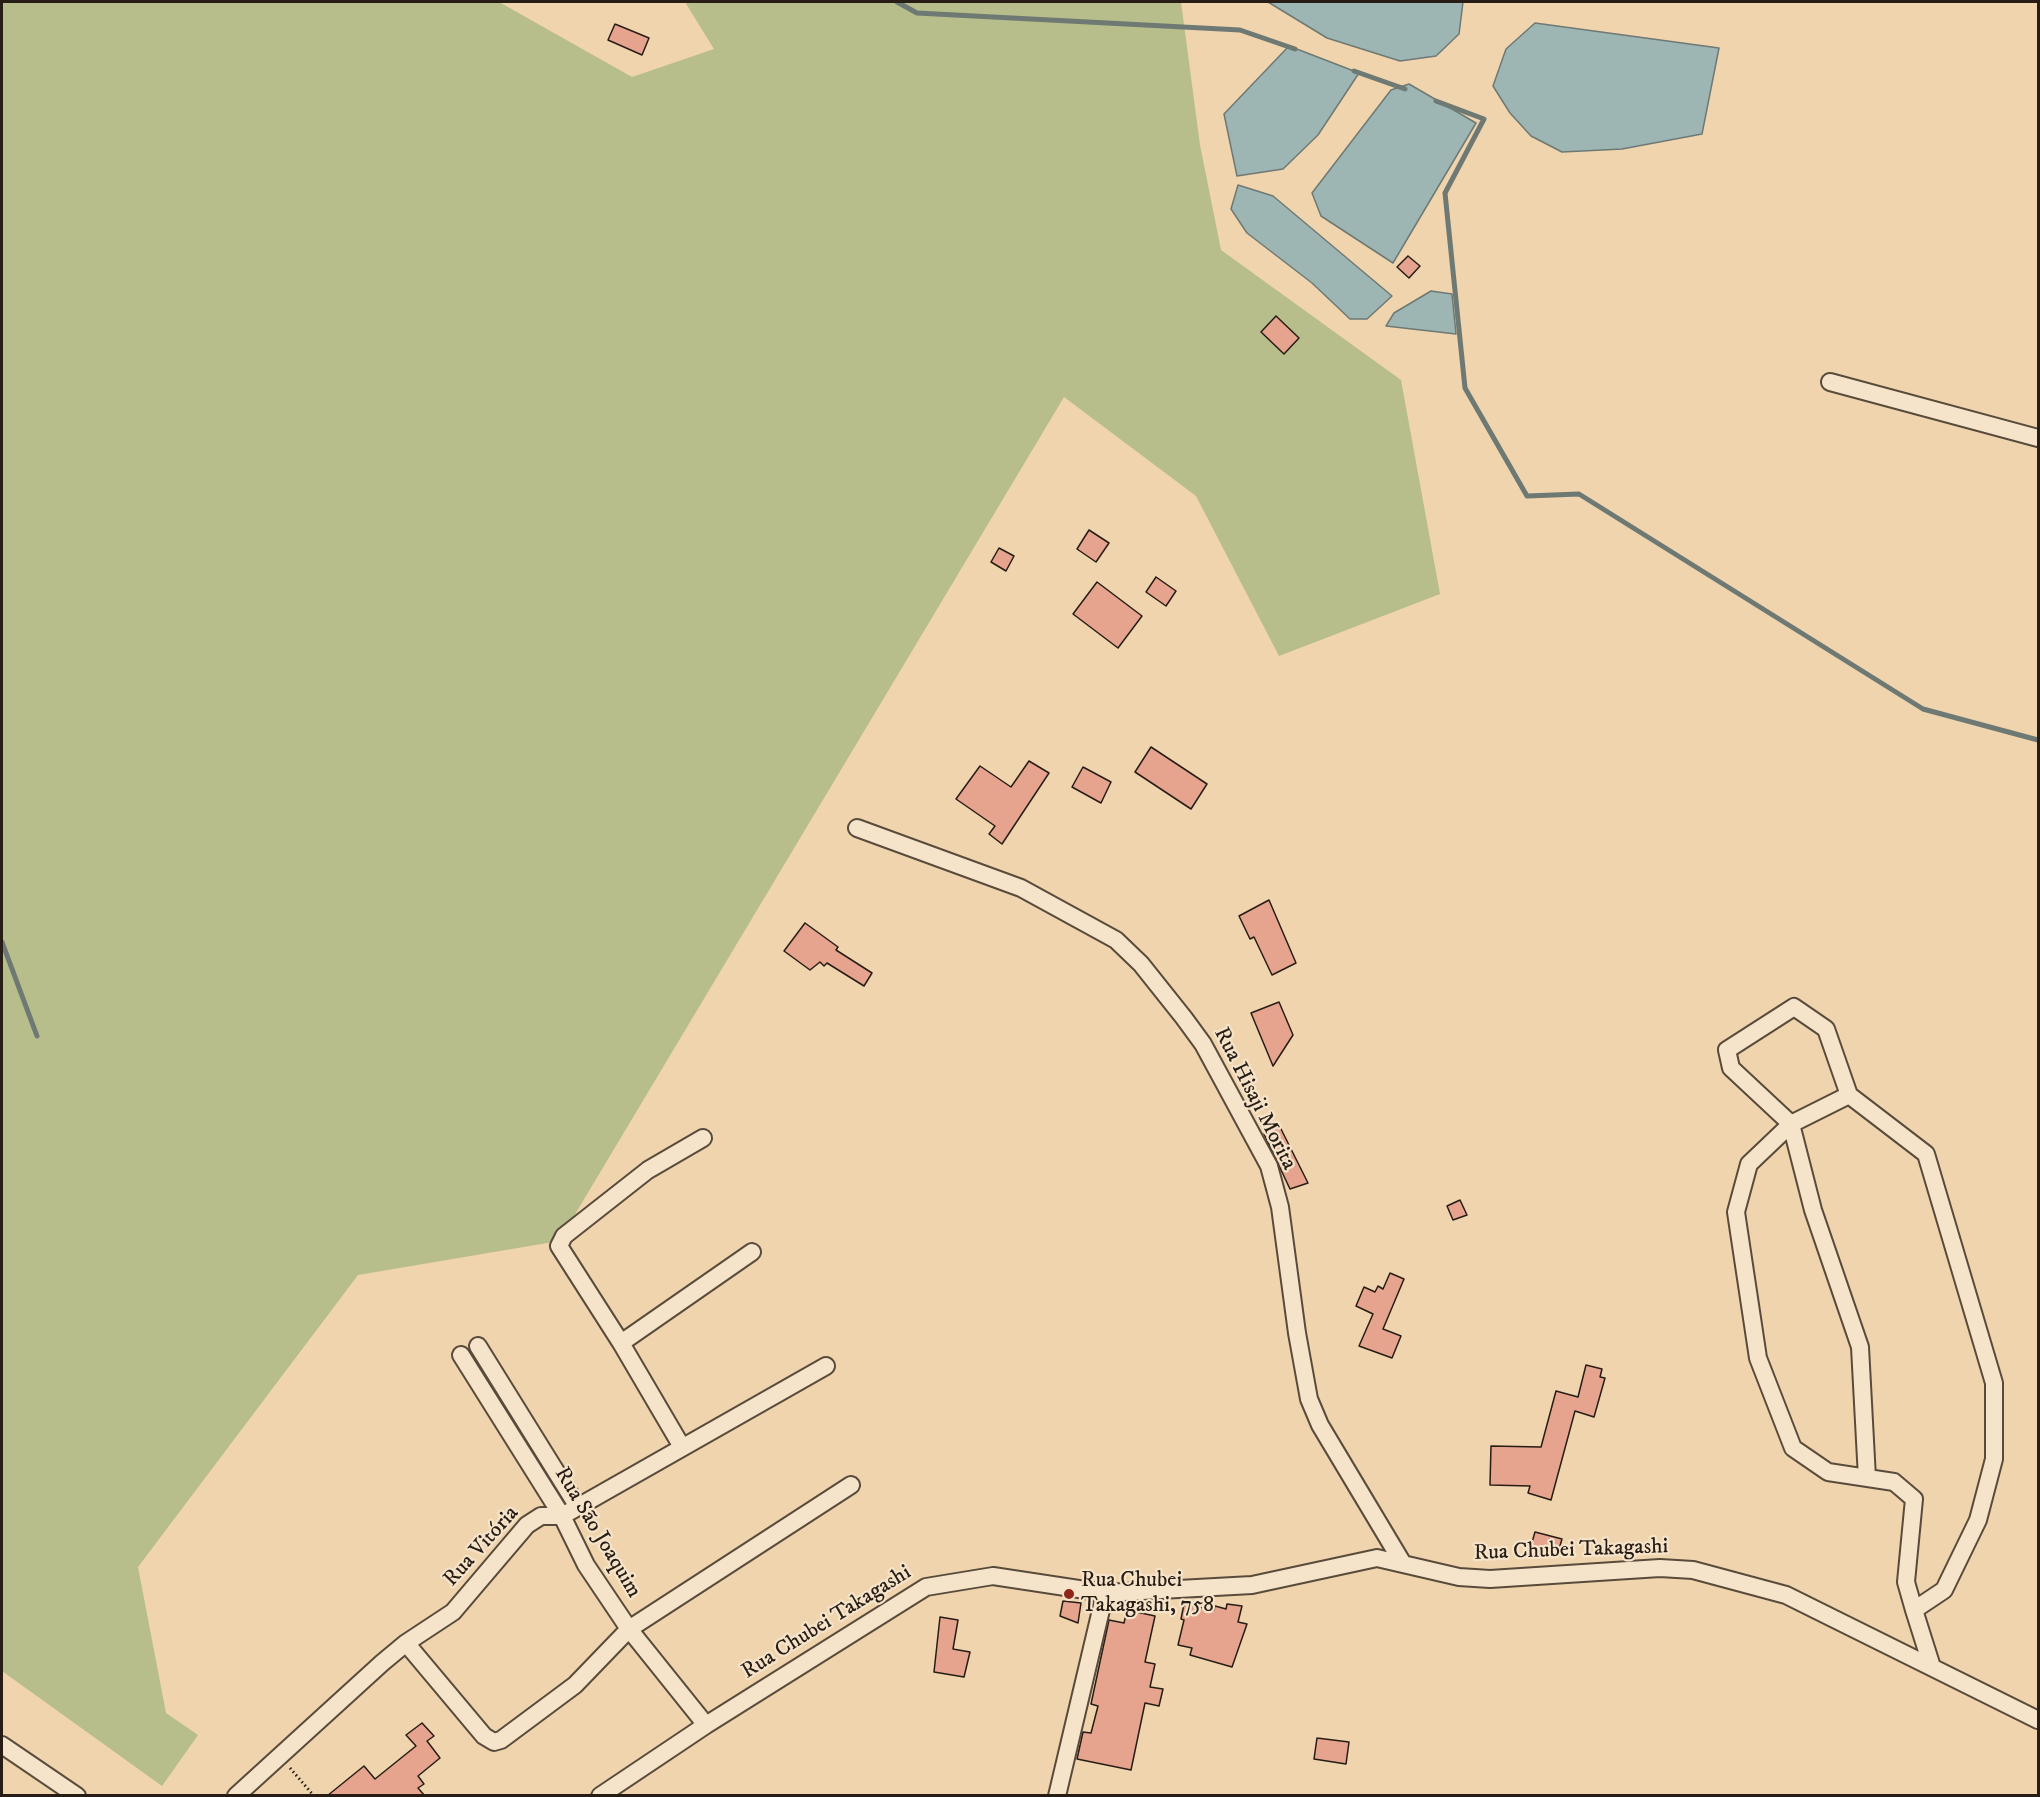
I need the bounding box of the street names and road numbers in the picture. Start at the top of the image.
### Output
street label: Rua Hisaji Morita [1207,1023,1301,1175]
street label: Rua São Joaquim [548,1463,646,1603]
street label: Rua Vitória [439,1501,525,1593]
street label: Rua Chubei Takagashi [1473,1534,1669,1568]
street label: Rua Chubei Takagashi [737,1560,917,1686]

